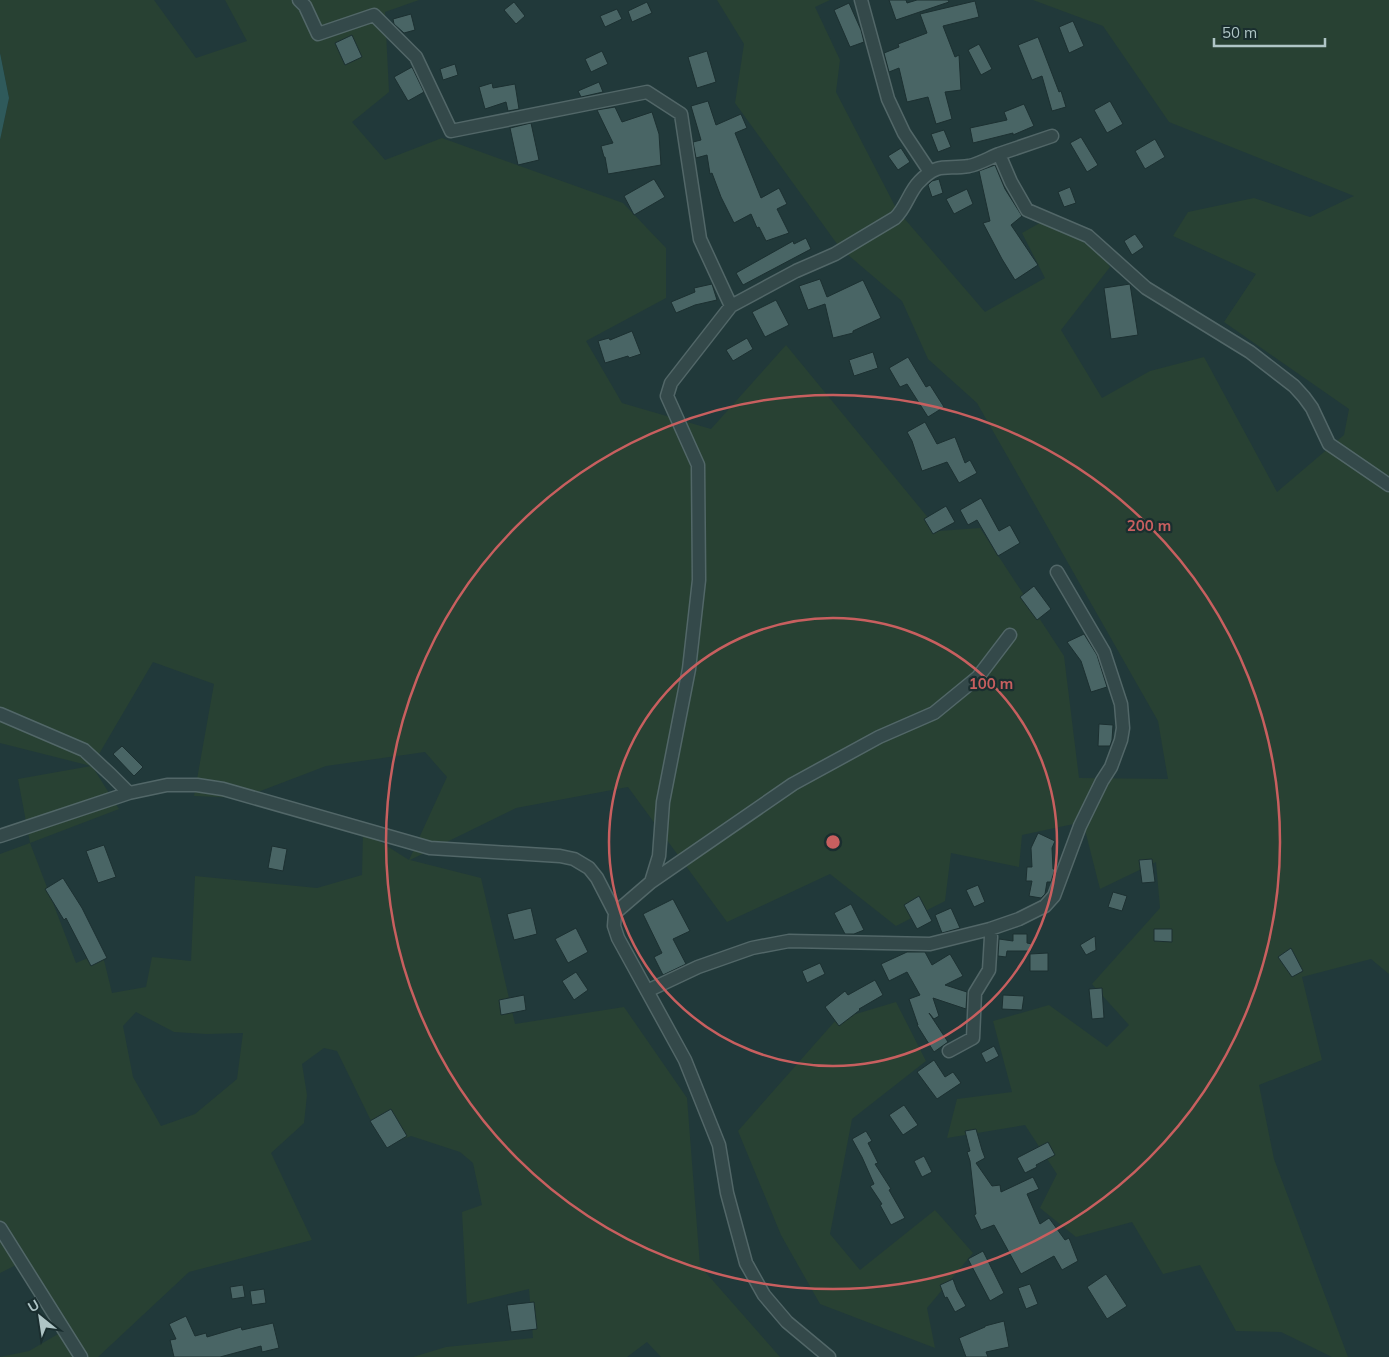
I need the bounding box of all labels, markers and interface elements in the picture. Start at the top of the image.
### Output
scale bar [1214,15,1325,47]
text: 50 m [1222,23,1257,42]
text: 200 m [1127,516,1171,535]
text: 100 m [969,674,1013,693]
centre of rings [824,833,842,851]
north arrow [15,1292,65,1342]
text: U [25,1295,42,1316]

